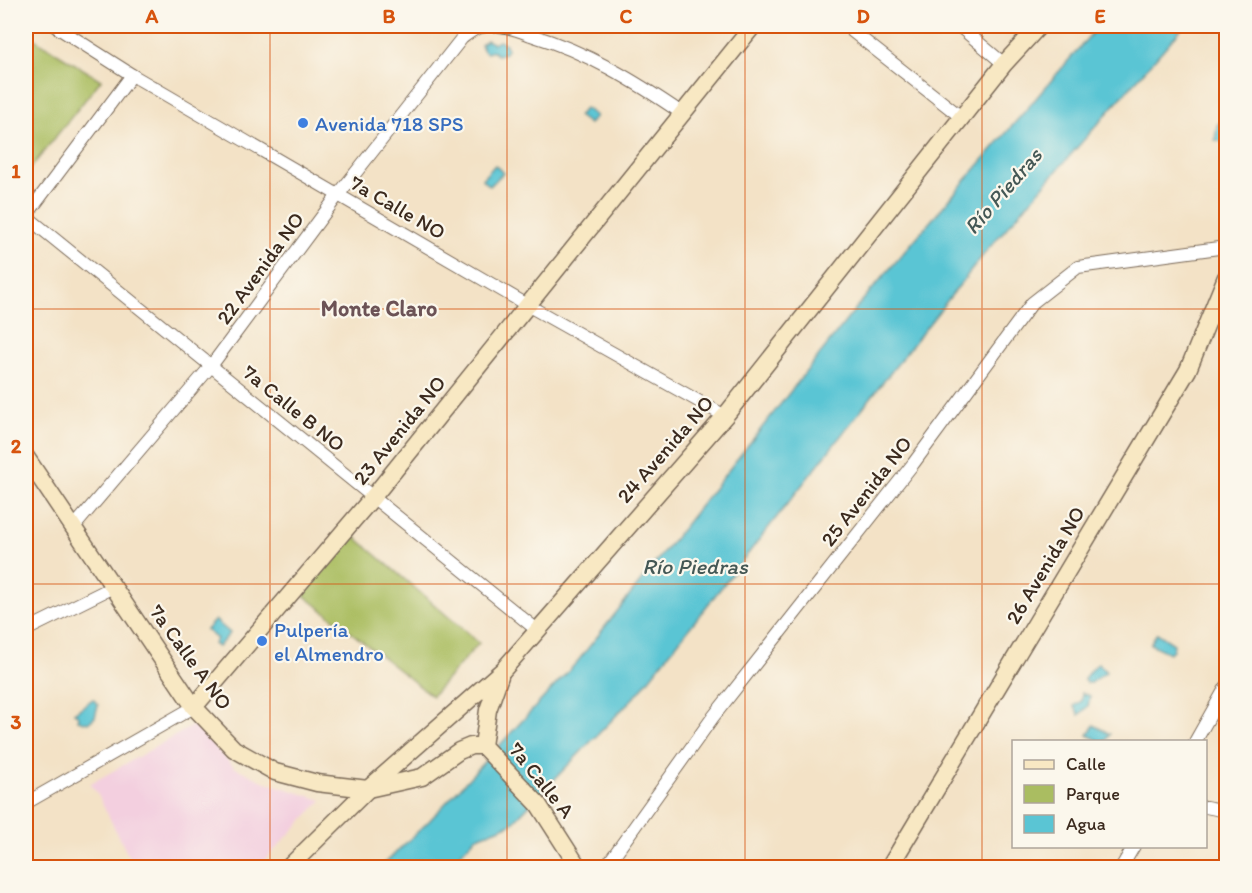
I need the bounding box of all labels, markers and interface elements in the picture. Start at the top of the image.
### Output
text: A [145,4,159,28]
text: B [383,4,396,28]
text: C [620,4,633,28]
text: D [856,4,870,28]
text: E [1094,4,1106,28]
place label: Avenida 718 SPS [315,111,464,136]
marker: Avenida 718 SPS [296,116,310,130]
water label: Río Piedras [958,141,1049,240]
text: 1 [11,159,21,183]
street label: 7a Calle NO [346,170,450,244]
street label: 22 Avenida NO [211,207,309,329]
district label: Monte Claro [321,295,437,322]
street label: 7a Calle B NO [238,359,350,457]
street label: 23 Avenida NO [347,370,451,490]
street label: 24 Avenida NO [612,390,718,508]
street label: 25 Avenida NO [815,431,917,551]
text: 2 [11,434,22,458]
street label: 26 Avenida NO [1000,502,1090,628]
water label: Río Piedras [642,553,749,580]
street label: 7a Calle A NO [144,599,238,715]
place label: Pulpería el Almendro [274,617,384,666]
marker: Pulpería el Almendro [255,634,269,648]
text: 3 [11,710,22,734]
street label: 7a Calle A [504,737,580,823]
legend [1012,740,1207,848]
text: Calle [1066,753,1106,775]
text: Parque [1066,783,1120,805]
text: Agua [1066,813,1106,835]

